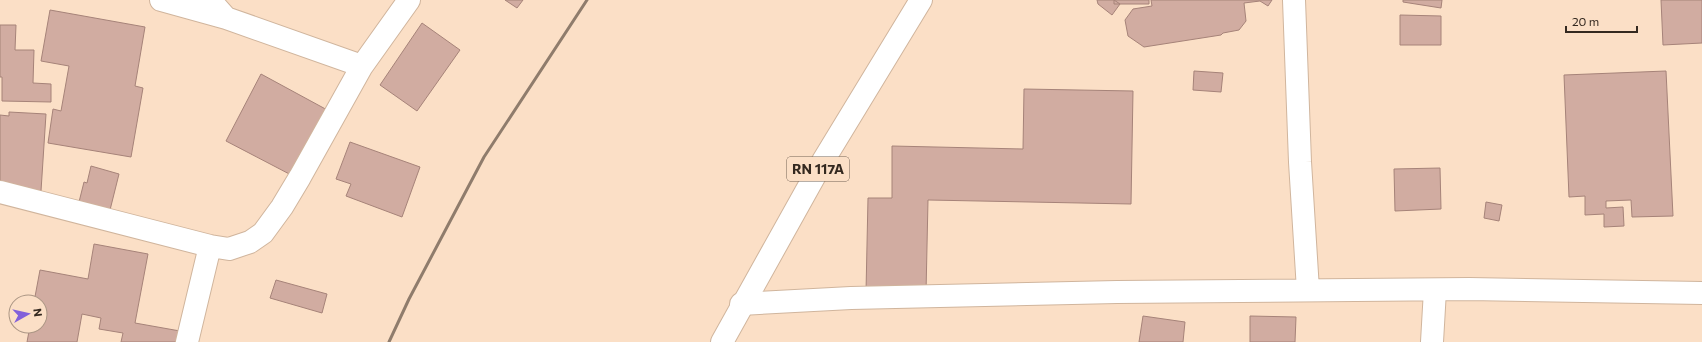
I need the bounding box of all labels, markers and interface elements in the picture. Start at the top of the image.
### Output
scale bar [1566,8,1637,34]
text: 20 m [1572,14,1599,28]
road number: RN 117A [787,157,849,181]
north arrow [8,294,48,334]
text: N [31,308,45,318]

